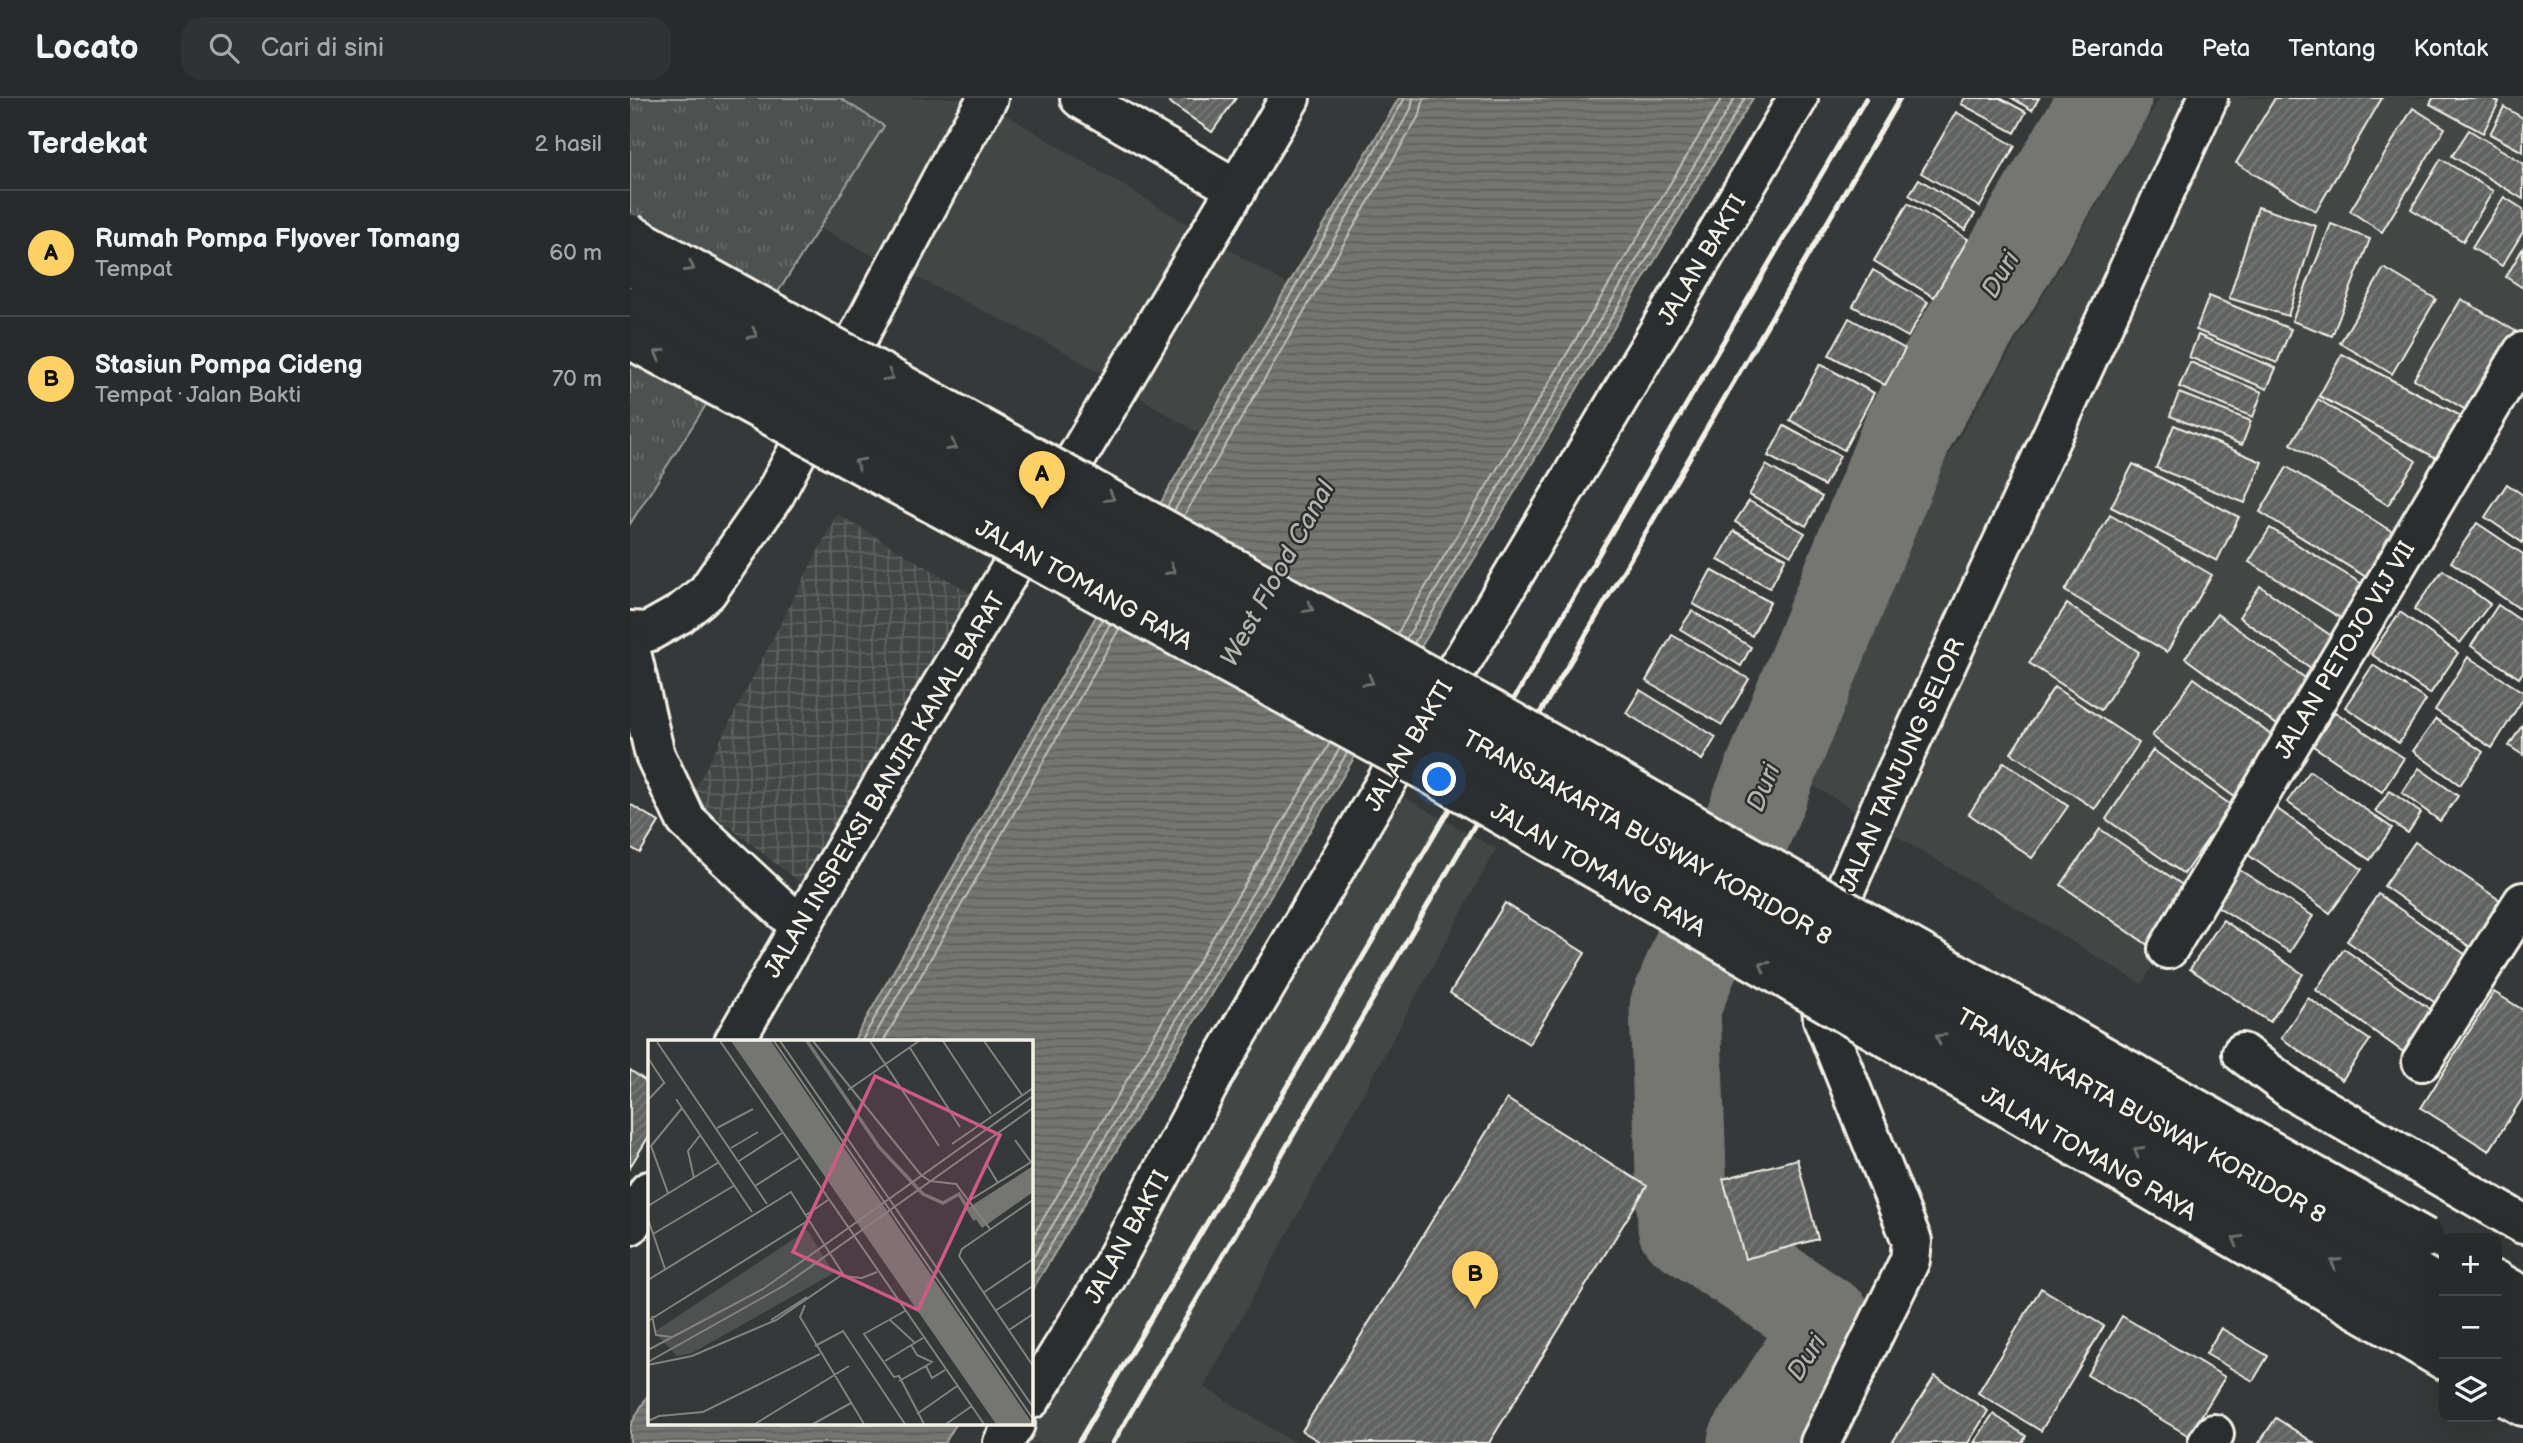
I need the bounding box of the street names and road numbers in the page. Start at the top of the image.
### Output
street label: JALAN BAKTI [1652,189,1752,331]
street label: JALAN TOMANG RAYA [970,513,1198,657]
street label: JALAN PETOJO VIJ VII [2269,536,2421,764]
street label: JALAN INSPEKSI BANJIR KANAL BARAT [758,586,1012,983]
street label: JALAN TANJUNG SELOR [1833,634,1971,896]
street label: JALAN BAKTI [1359,675,1459,817]
street label: TRANSJAKARTA BUSWAY KORIDOR 8 [1457,724,1837,952]
street label: JALAN TOMANG RAYA [1485,797,1711,944]
street label: TRANSJAKARTA BUSWAY KORIDOR 8 [1951,1002,2331,1230]
street label: JALAN TOMANG RAYA [1976,1081,2202,1228]
street label: JALAN BAKTI [1079,1165,1175,1309]

